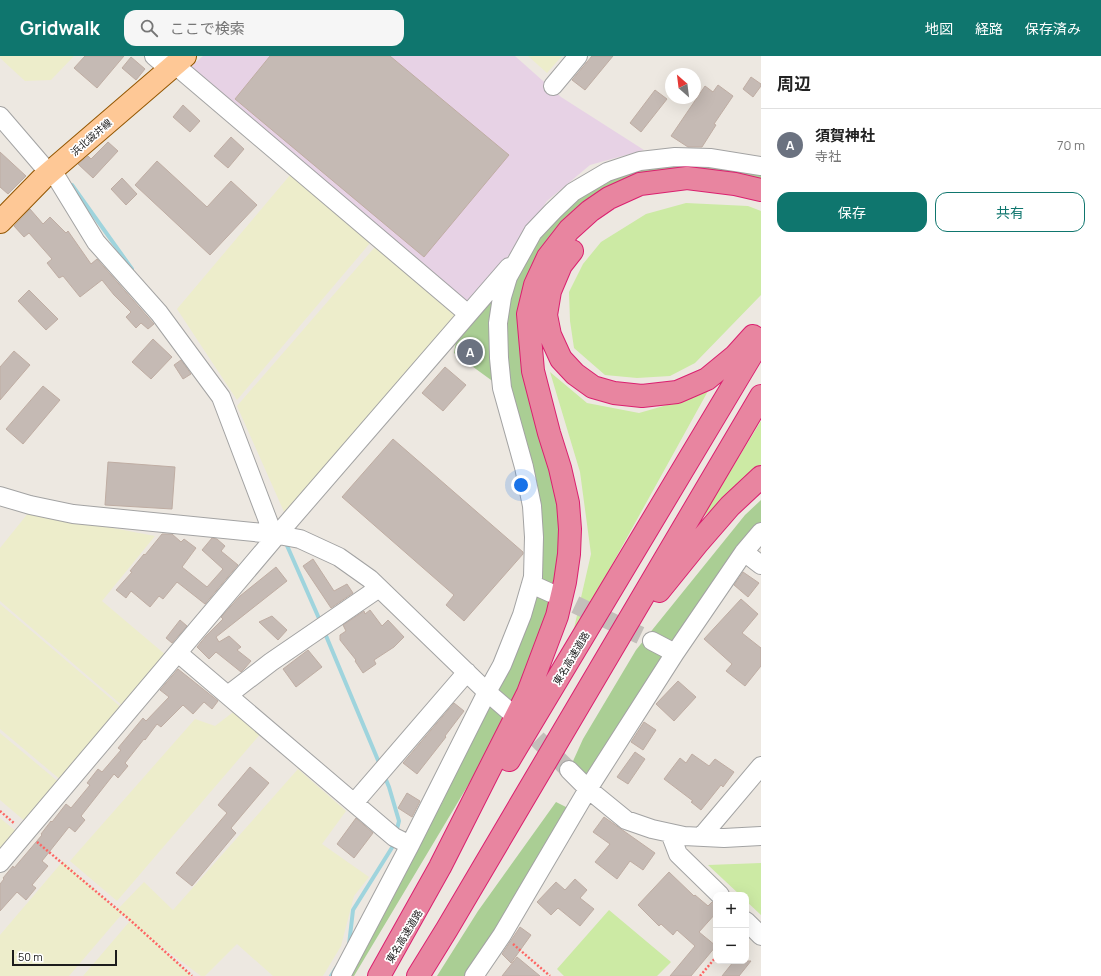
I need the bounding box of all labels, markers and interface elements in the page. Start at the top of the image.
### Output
search box [124,10,404,46]
text: Gridwalk [20,15,100,41]
icon: search [138,17,160,39]
text: ここで検索 [170,18,245,39]
text: 地図 [925,19,953,38]
text: 経路 [975,19,1003,38]
text: 保存済み [1025,19,1081,38]
north arrow [665,68,701,104]
text: 周辺 [777,72,811,95]
street label: 浜北袋井線 [68,115,114,159]
text: 須賀神社 [815,125,875,146]
text: A [786,136,794,154]
text: 70 m [1057,136,1085,154]
text: 寺社 [815,147,841,165]
button: 保存 [777,192,927,232]
button: 共有 [935,192,1085,232]
pin: A [457,337,483,367]
your location [511,475,531,495]
street label: 東名高速道路 [550,629,592,687]
map controls [713,892,749,964]
button: + [713,892,749,928]
street label: 東名高速道路 [383,907,425,965]
button: − [713,928,749,964]
scale bar [12,948,117,967]
text: 50 m [18,949,43,964]

